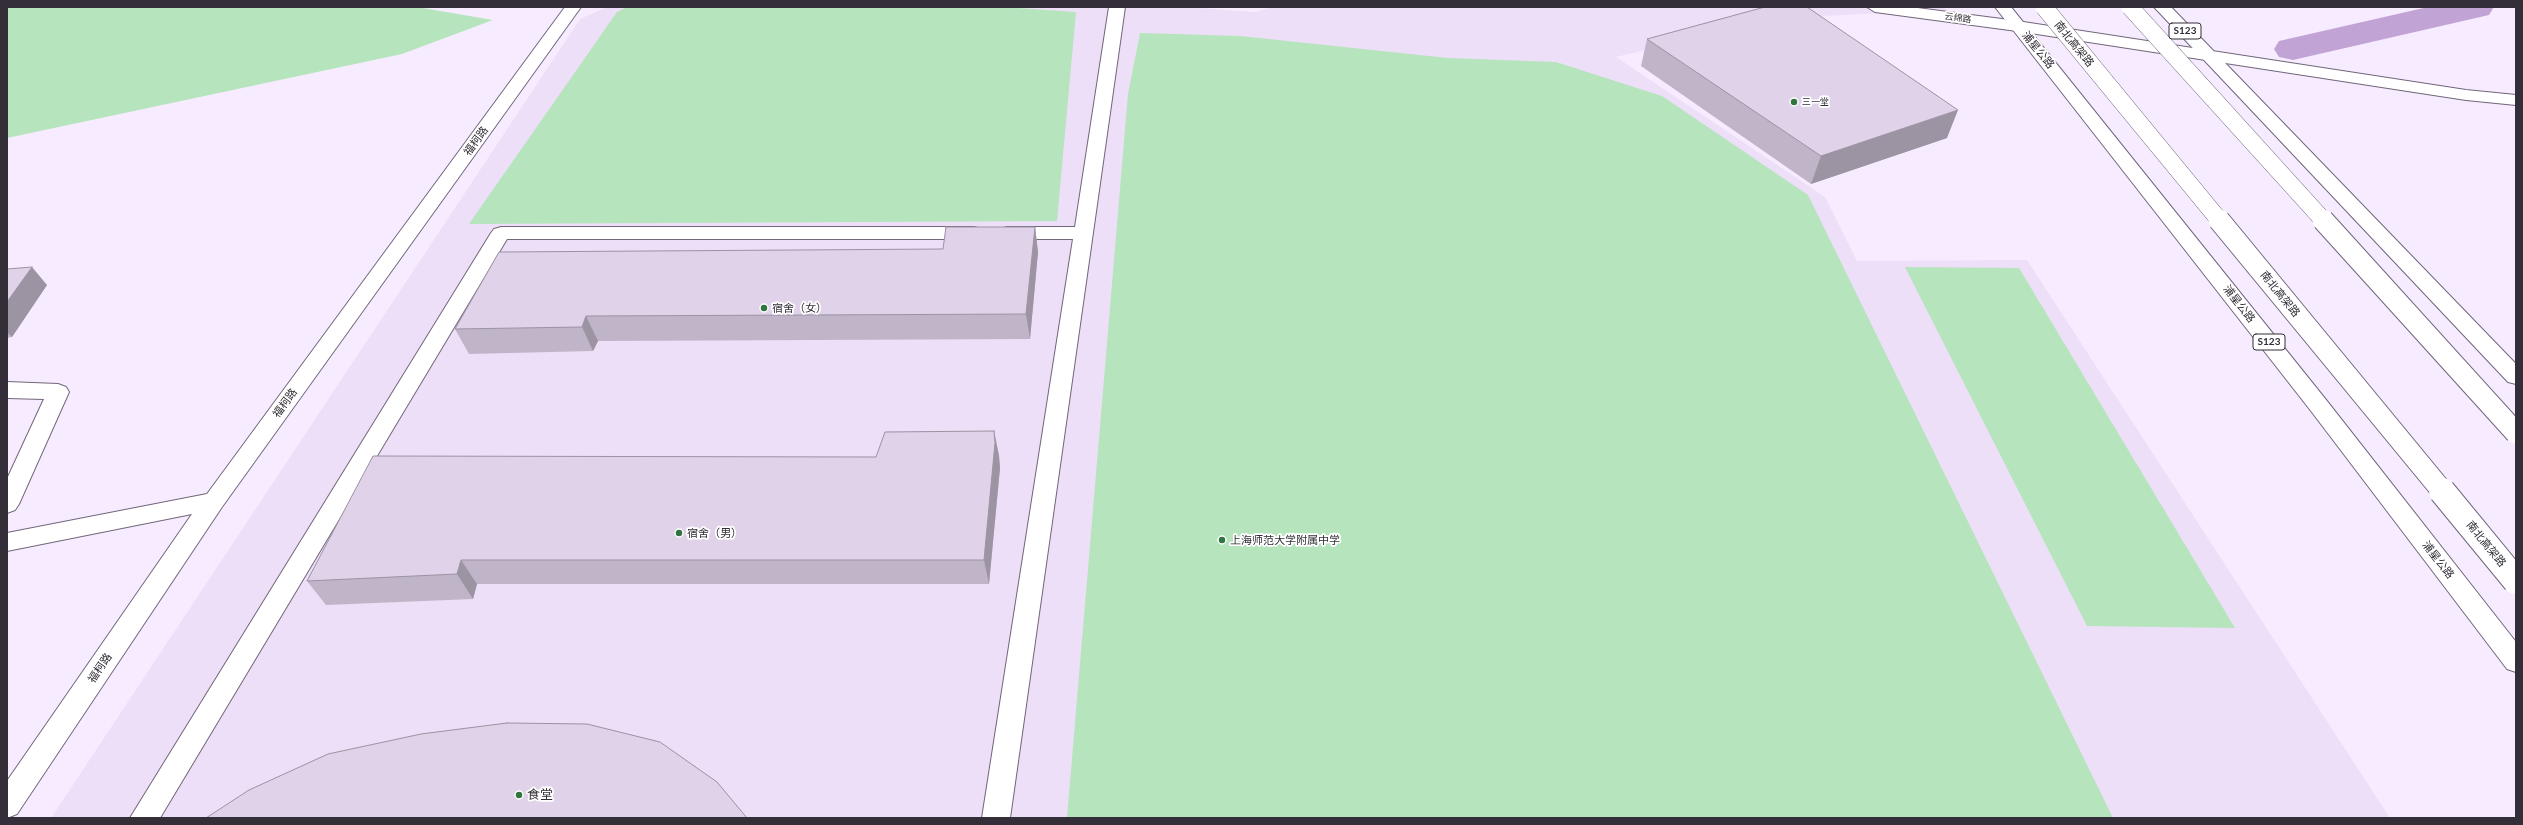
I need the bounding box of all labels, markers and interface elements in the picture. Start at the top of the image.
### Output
street label: 云绵路 [1944,11,1972,25]
street label: 南北高架路 [2052,18,2096,70]
road number: S123 [2169,23,2201,39]
street label: 浦星公路 [2019,29,2057,71]
marker: 三一堂 [1789,97,1799,107]
place label: 三一堂 [1802,97,1829,107]
street label: 福柯路 [461,124,491,158]
street label: 南北高架路 [2258,268,2302,320]
street label: 浦星公路 [2220,283,2258,325]
place label: 宿舍（女） [772,301,827,315]
marker: 宿舍（女） [759,303,769,313]
road number: S123 [2253,334,2285,350]
street label: 福柯路 [270,386,300,420]
street label: 南北高架路 [2464,518,2508,570]
place label: 宿舍（男） [687,526,742,540]
marker: 宿舍（男） [674,528,684,538]
place label: 上海师范大学附属中学 [1230,533,1340,547]
marker: 上海师范大学附属中学 [1217,535,1227,545]
street label: 浦星公路 [2419,539,2457,581]
street label: 福柯路 [85,651,115,685]
place label: 食堂 [527,787,553,803]
marker: 食堂 [514,790,524,800]

